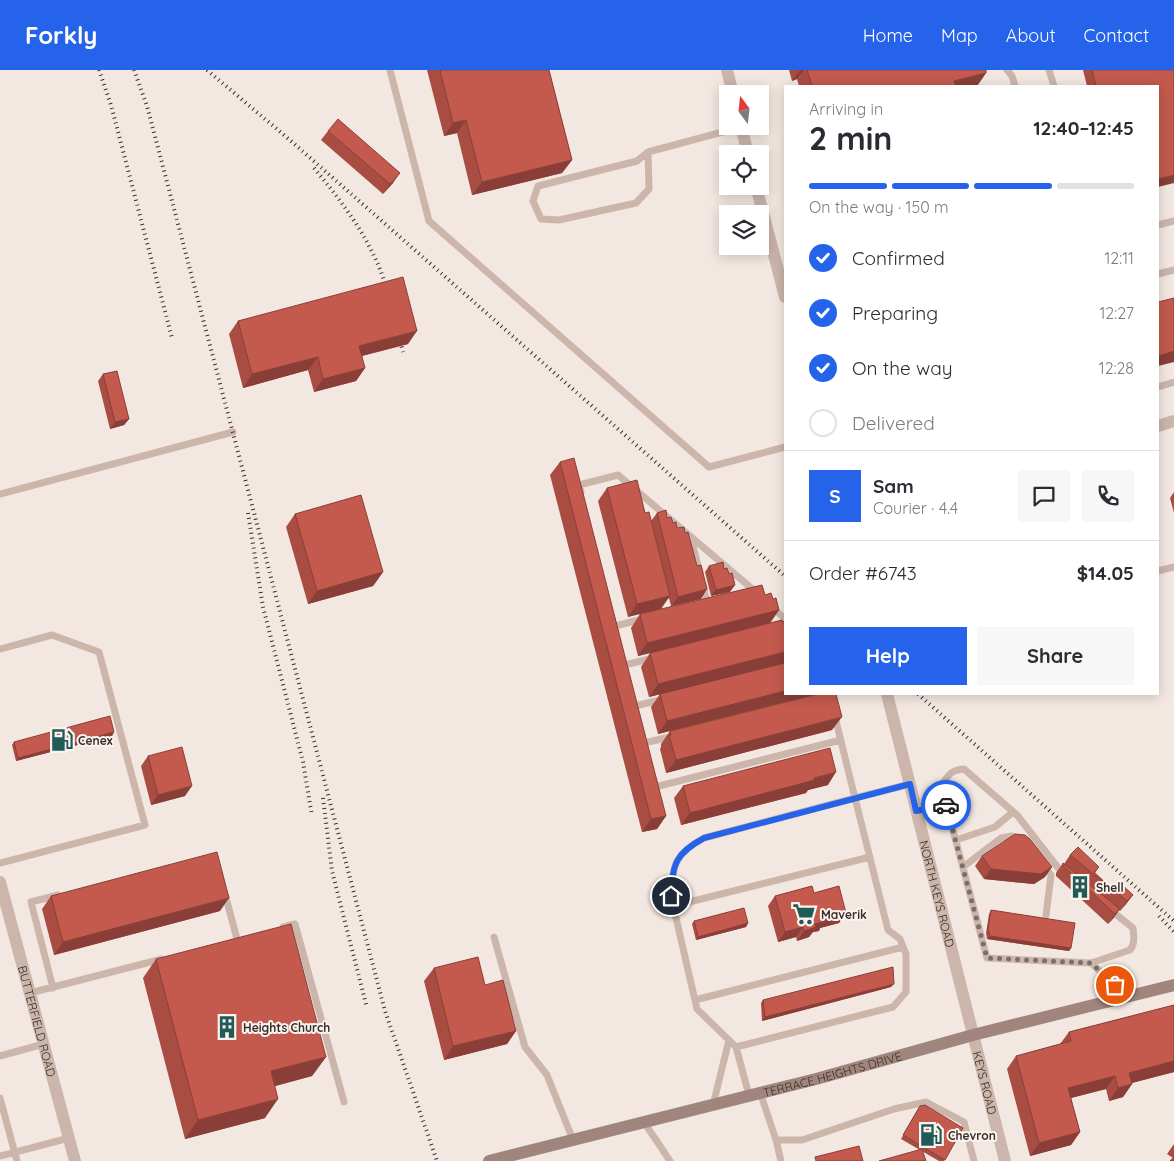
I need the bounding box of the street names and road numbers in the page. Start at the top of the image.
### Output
street label: NORTH KEYS ROAD [917,839,958,949]
street label: BUTTERFIELD ROAD [15,964,60,1079]
street label: TERRACE HEIGHTS DRIVE [761,1048,903,1100]
street label: KEYS ROAD [970,1050,1001,1116]

